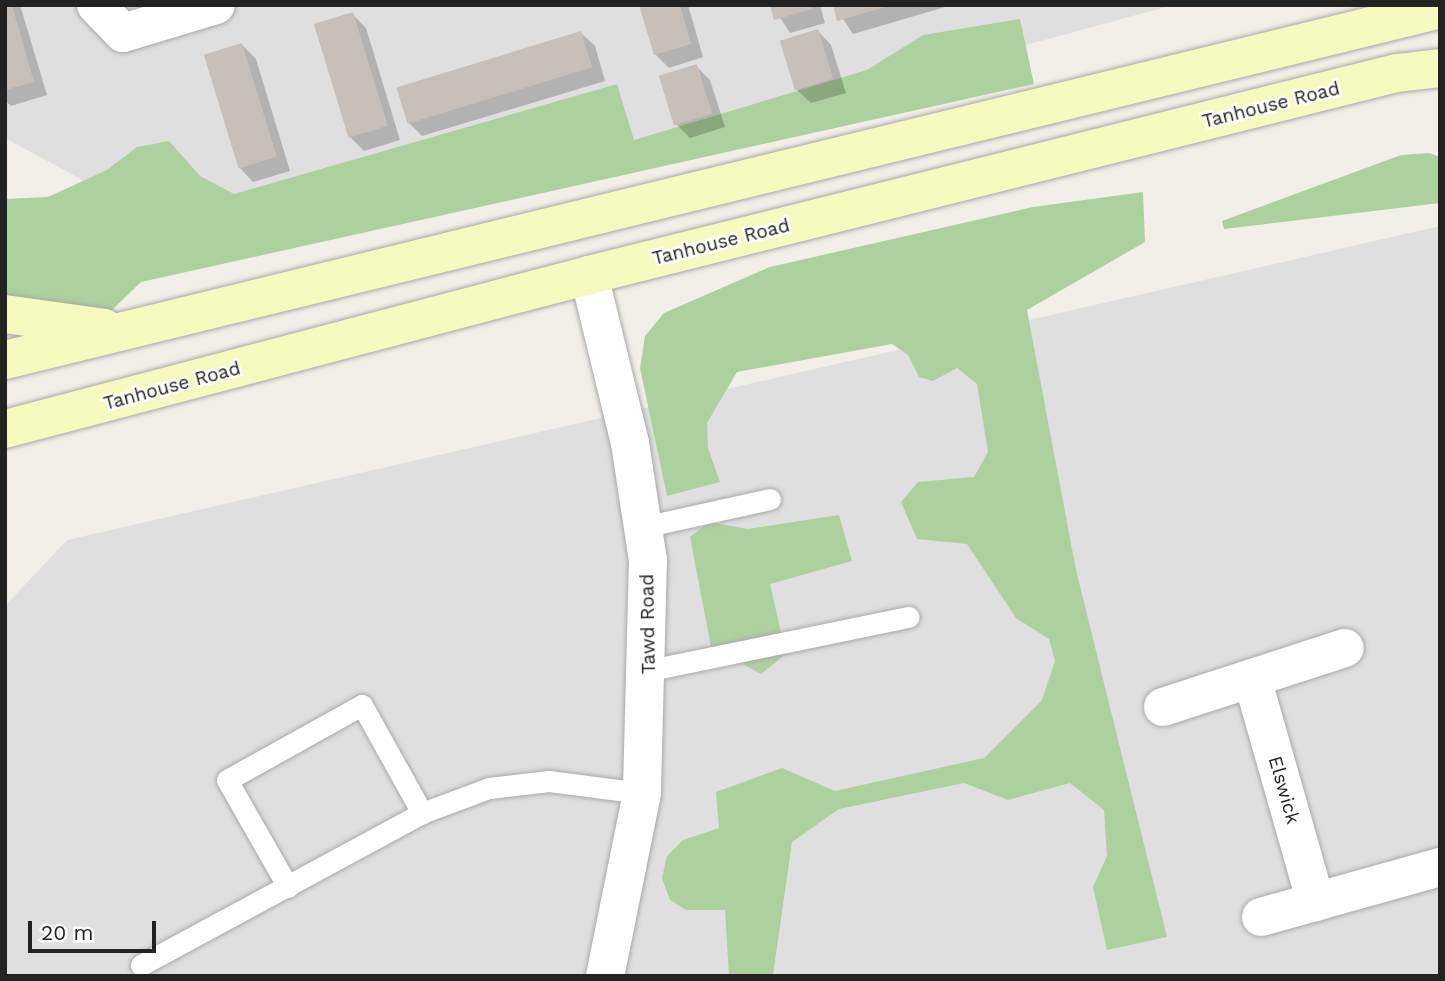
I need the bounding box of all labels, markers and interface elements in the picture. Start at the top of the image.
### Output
street label: Tanhouse Road [1200,77,1342,133]
street label: Tanhouse Road [650,214,792,270]
street label: Tanhouse Road [101,357,243,415]
street label: Tawd Road [636,574,660,674]
street label: Elswick [1263,753,1305,827]
scale bar [32,908,159,952]
text: 20 m [41,920,93,945]

